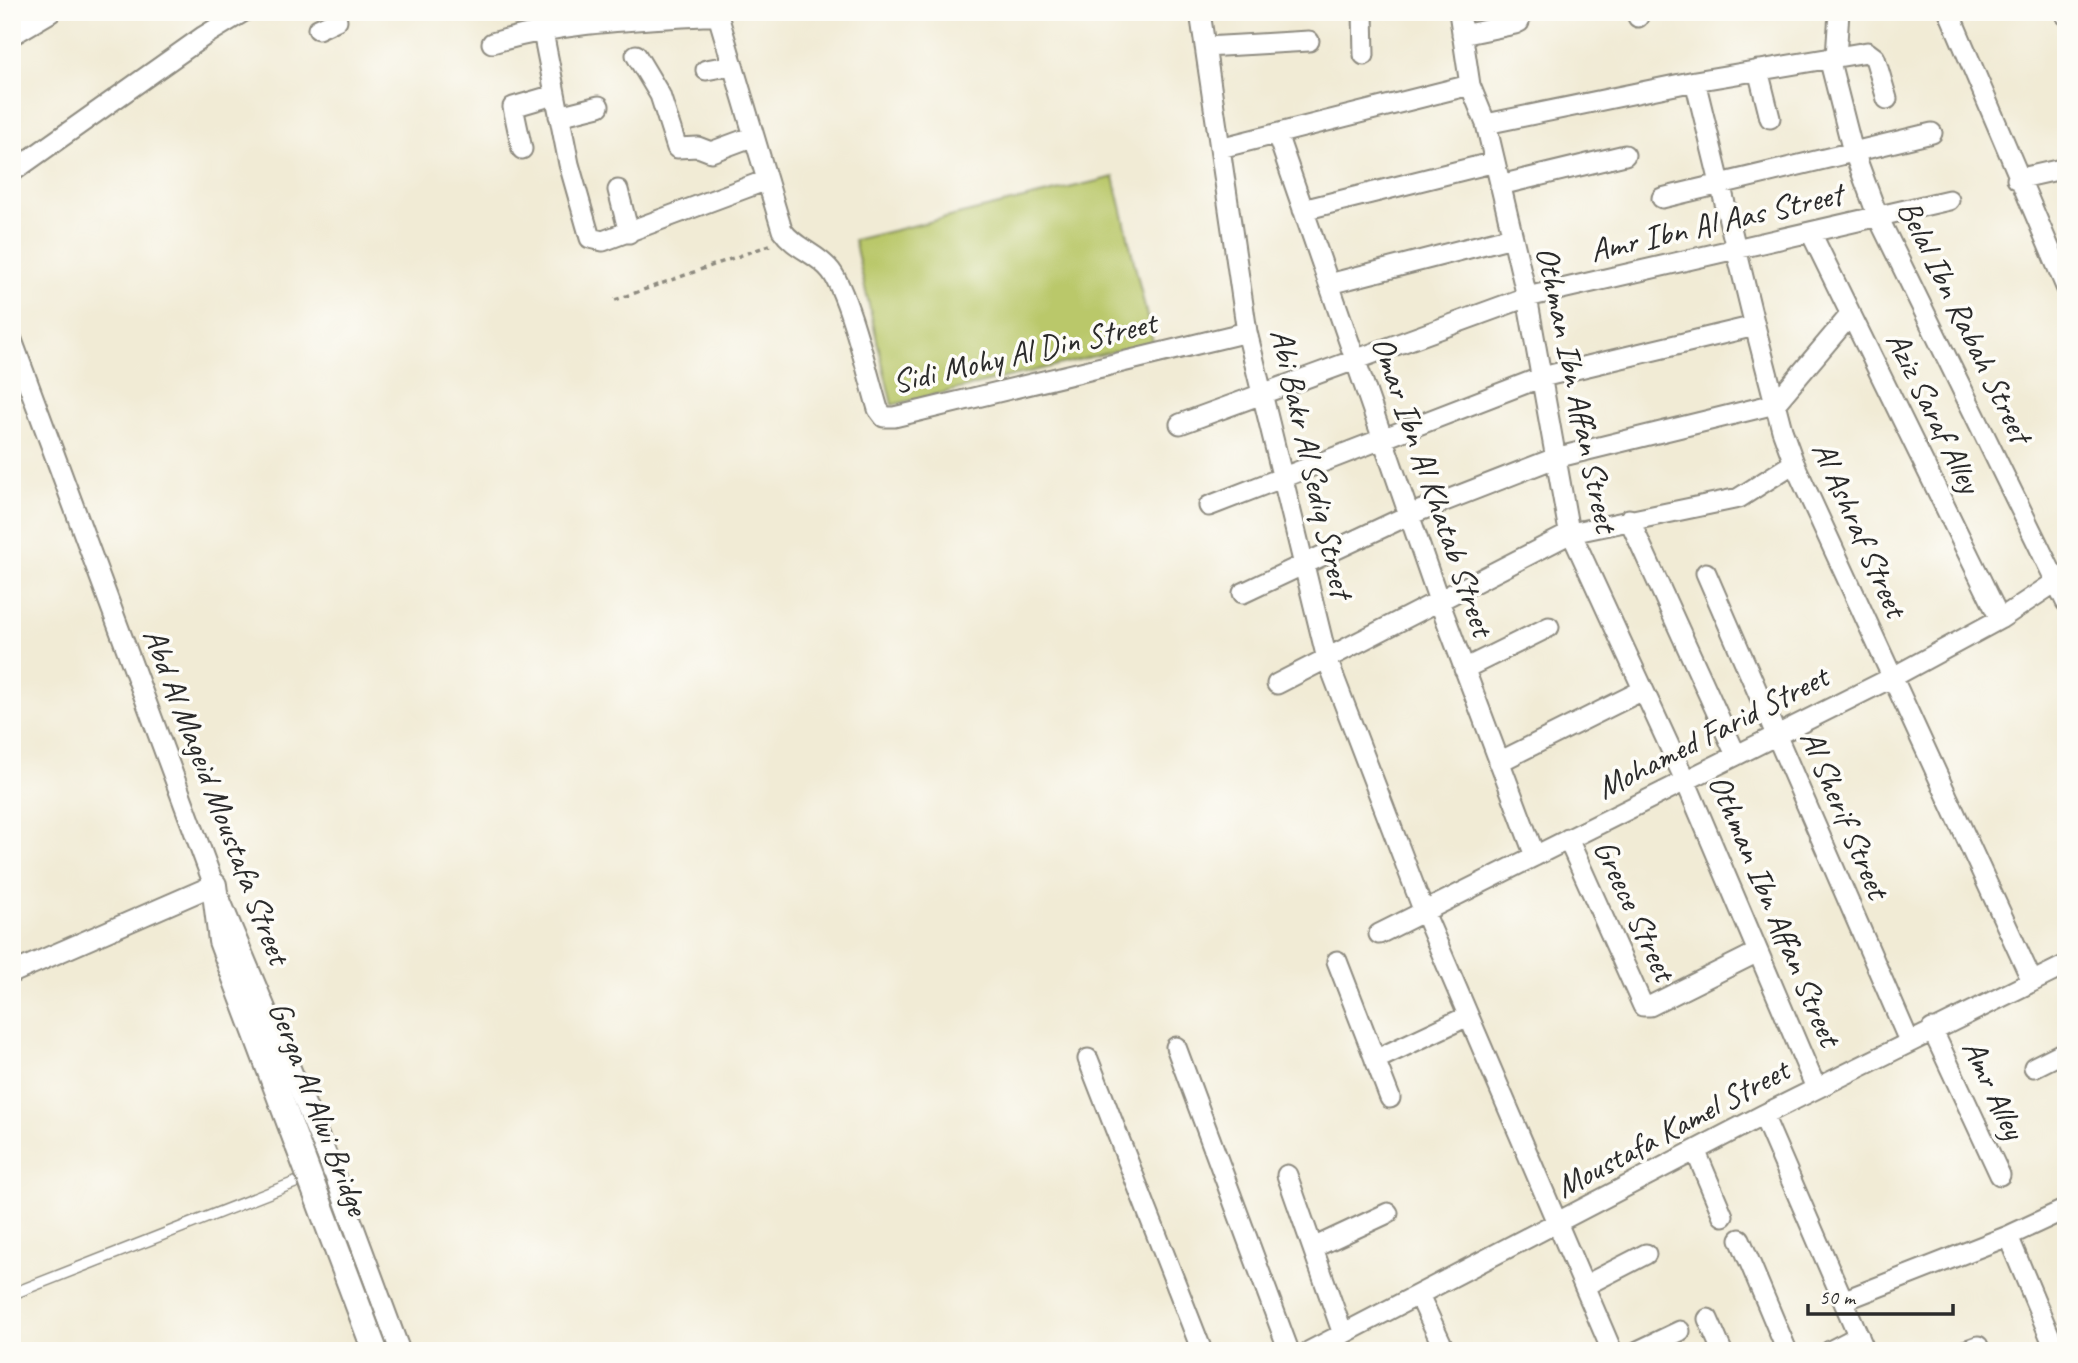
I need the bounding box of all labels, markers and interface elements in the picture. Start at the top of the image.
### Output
street label: Amr Ibn Al Aas Street [1586,172,1850,271]
street label: Belal Ibn Rabah Street [1888,193,2044,453]
street label: Othman Ibn Affan Street [1526,243,1628,538]
street label: Sidi Mohy Al Din Street [888,301,1163,403]
street label: Aziz Saraf Alley [1877,324,1992,502]
street label: Abi Bakr Al Sediq Street [1261,325,1364,605]
street label: Omar Ibn Al Khatab Street [1362,331,1505,644]
street label: Al Ashraf Street [1803,435,1919,626]
street label: Abd Al Mageid Moustafa Street [134,622,302,973]
street label: Mohamed Farid Street [1589,654,1838,808]
street label: Al Sherif Street [1791,724,1900,907]
street label: Othman Ibn Affan Street [1699,768,1852,1055]
street label: Greece Street [1584,833,1687,990]
street label: Gerga Al Alwi Bridge [259,995,380,1223]
street label: Amr Alley [1953,1033,2036,1148]
street label: Moustafa Kamel Street [1548,1047,1798,1207]
scale bar [1808,1272,1954,1316]
text: 50 m [1819,1284,1857,1310]

